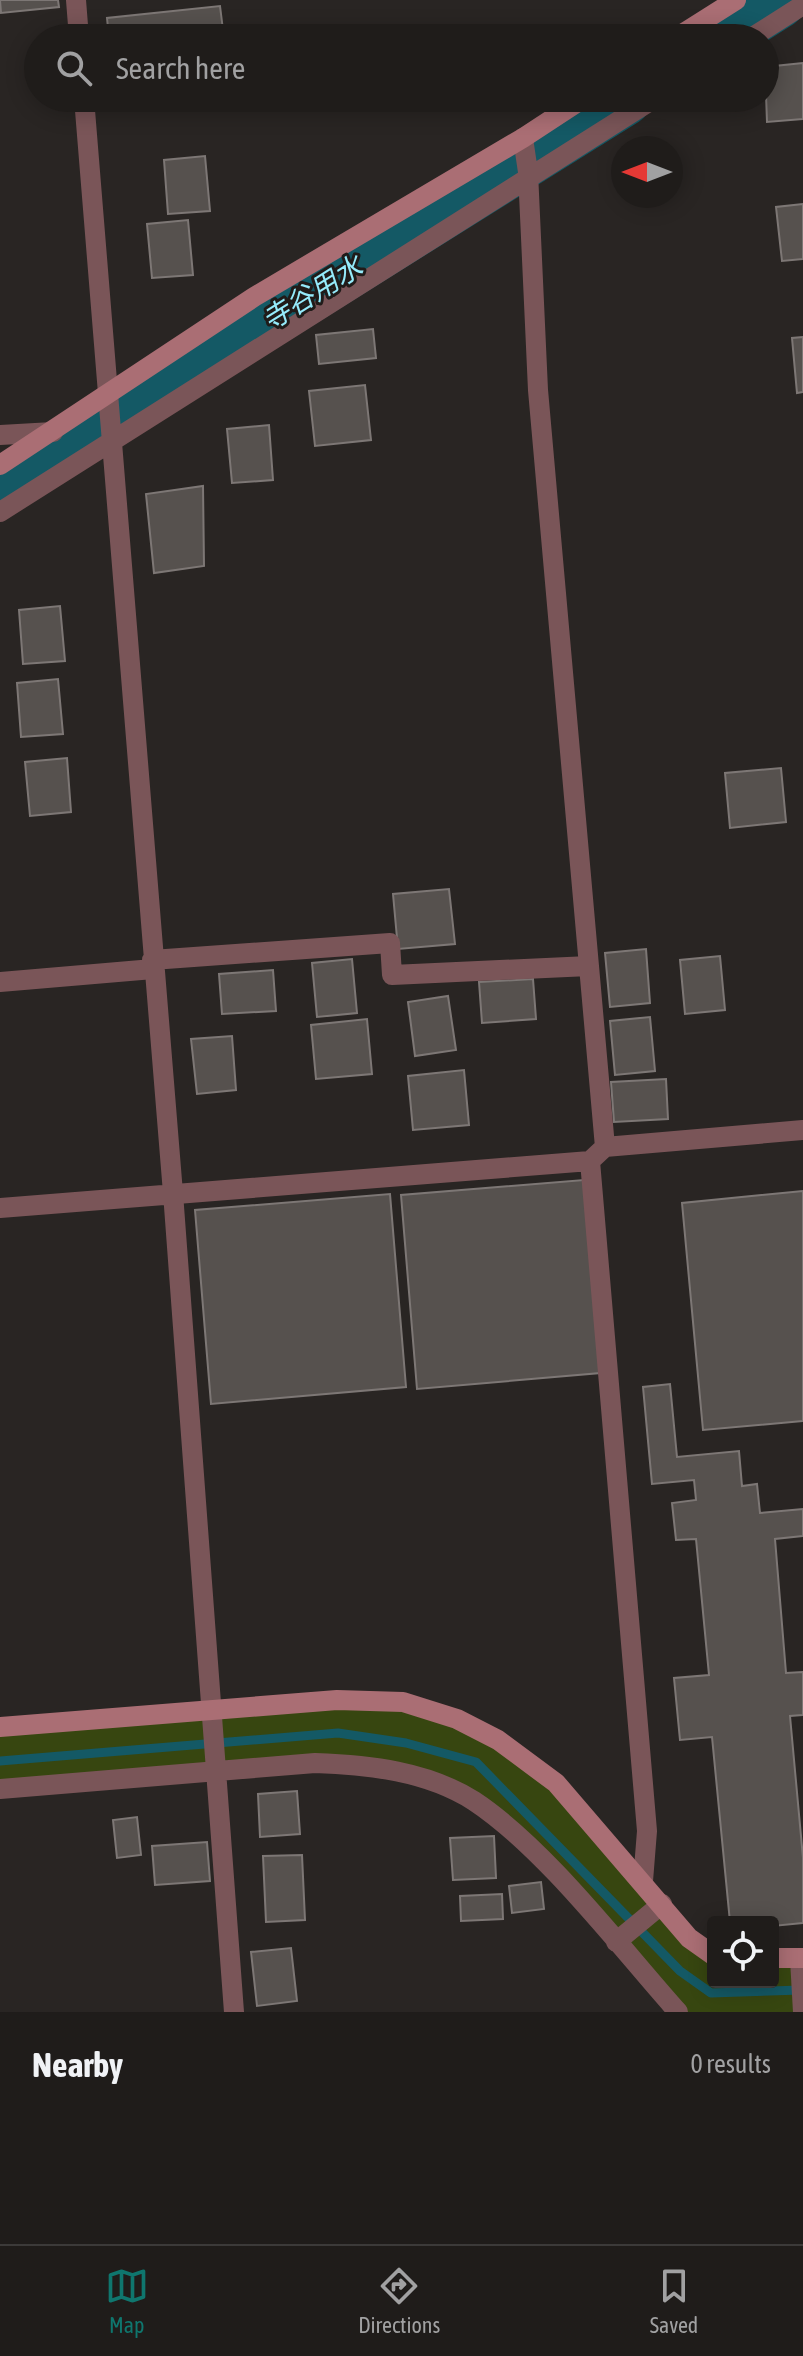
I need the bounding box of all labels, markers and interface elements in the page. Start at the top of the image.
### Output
search box [24,24,779,112]
icon: search [52,46,96,90]
text: Search here [116,51,245,85]
north arrow [611,136,683,208]
water label: 寺谷用水 [256,248,371,336]
map controls [707,1916,779,1988]
button: locate [707,1916,779,1988]
text: Nearby [32,2045,123,2084]
text: 0 results [690,2049,771,2079]
tab: Map [105,2264,149,2338]
tab: Directions [358,2264,440,2338]
tab: Saved [650,2264,698,2338]

